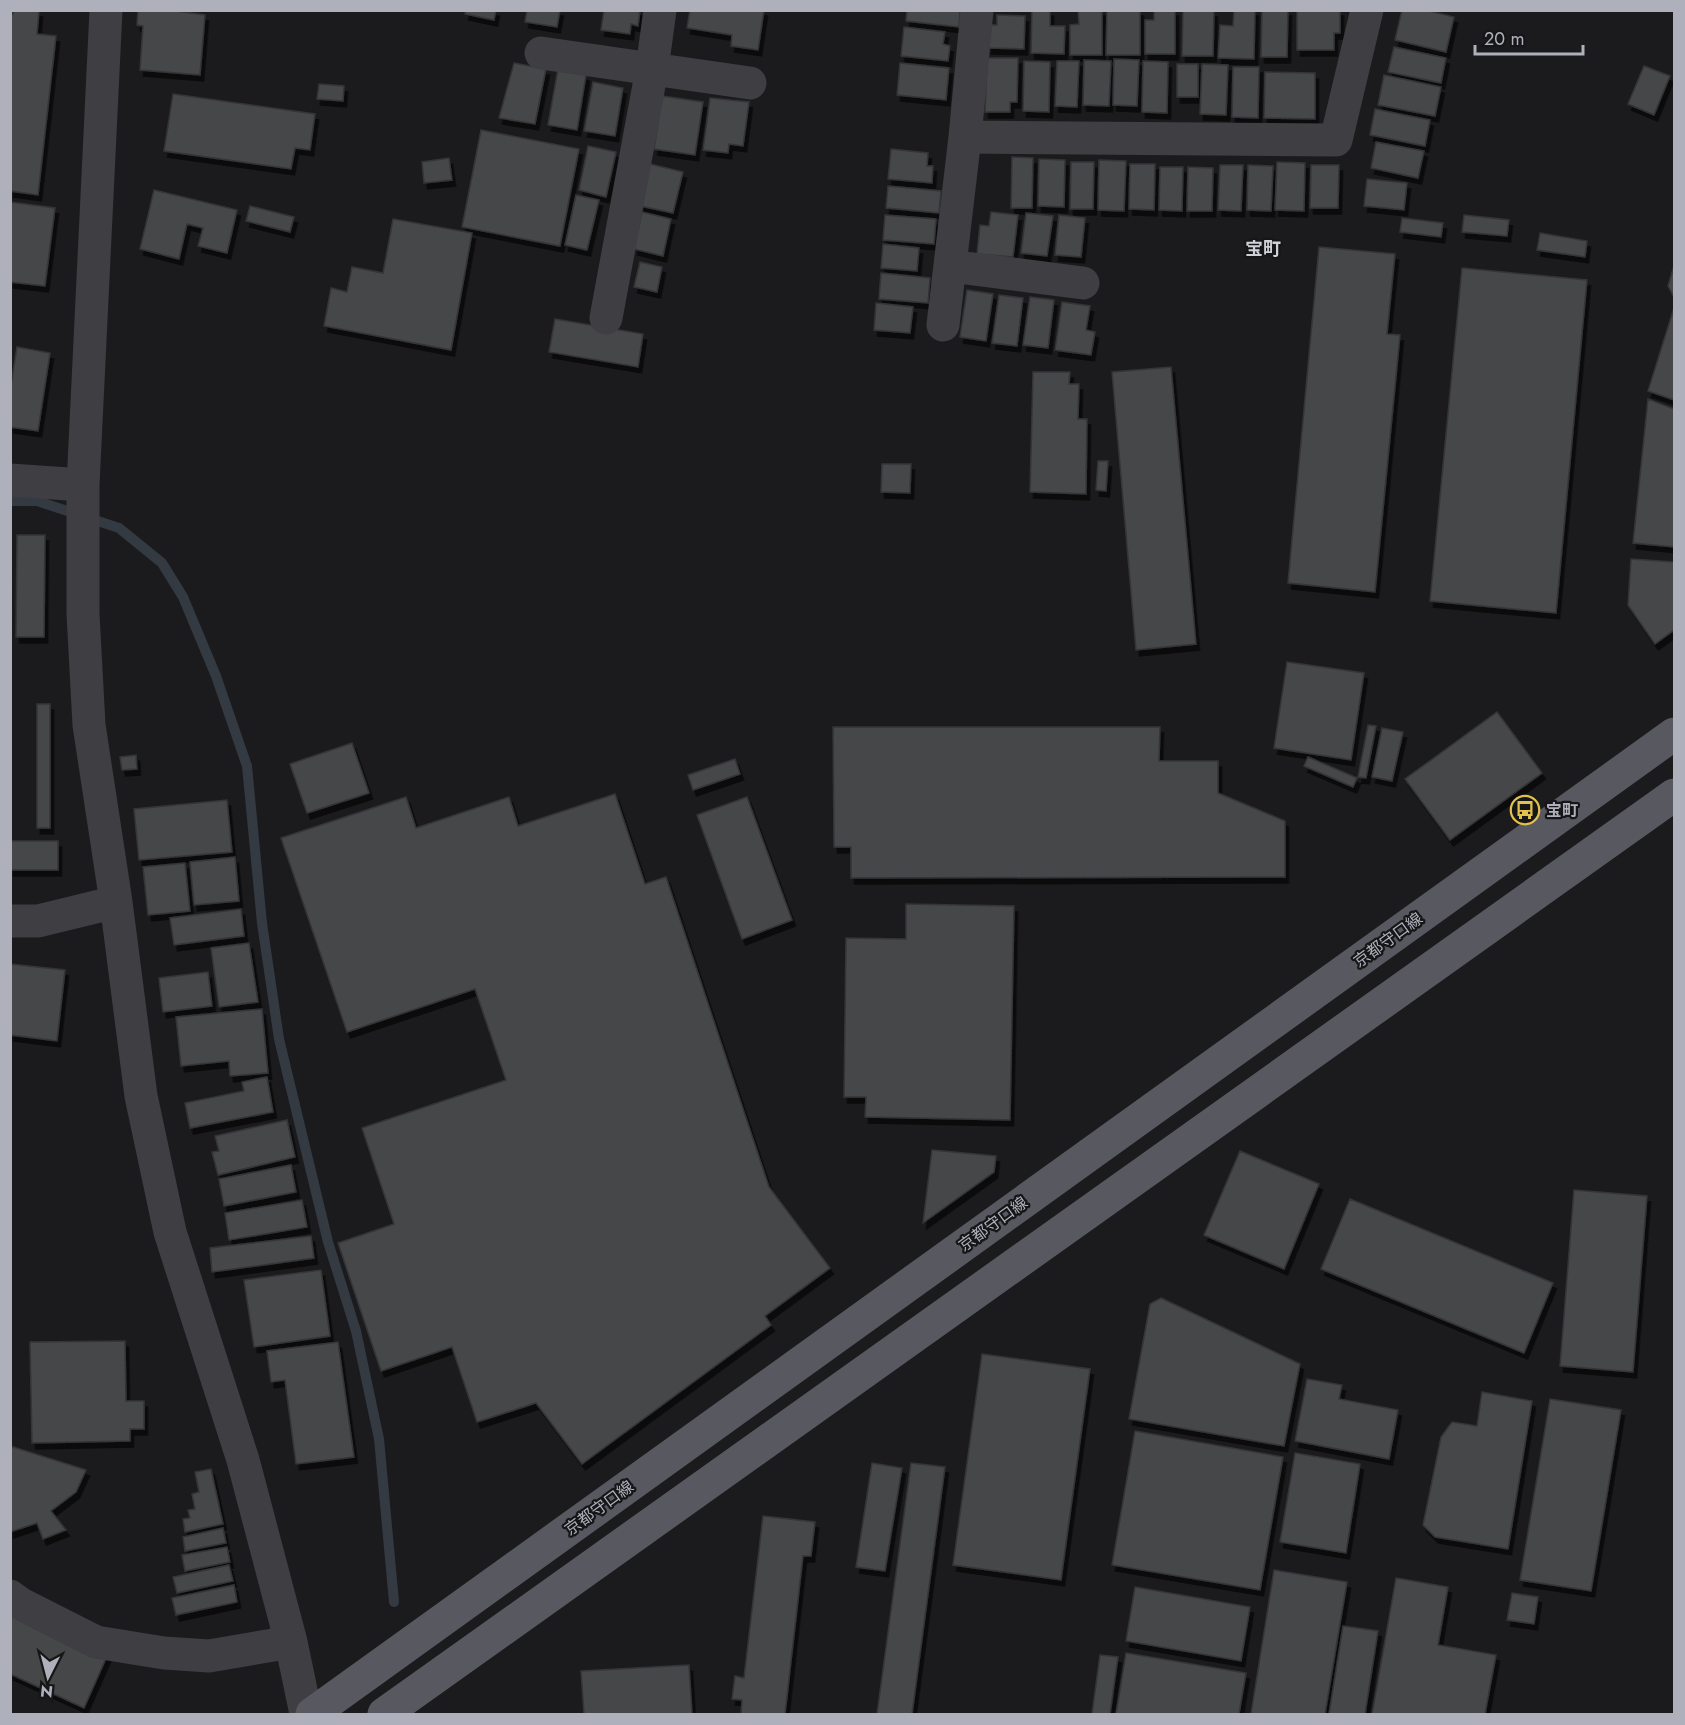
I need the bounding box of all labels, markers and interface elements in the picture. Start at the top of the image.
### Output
scale bar [1475,18,1583,56]
text: 20 m [1484,26,1524,52]
district label: 宝町 [1245,236,1281,262]
bus stop icon: 宝町 [1509,794,1541,826]
place label: 宝町 [1546,799,1578,822]
street label: 京都守口線 [1349,907,1427,973]
street label: 京都守口線 [954,1191,1032,1257]
street label: 京都守口線 [560,1475,638,1541]
north arrow [18,1647,78,1707]
text: N [39,1679,54,1704]

